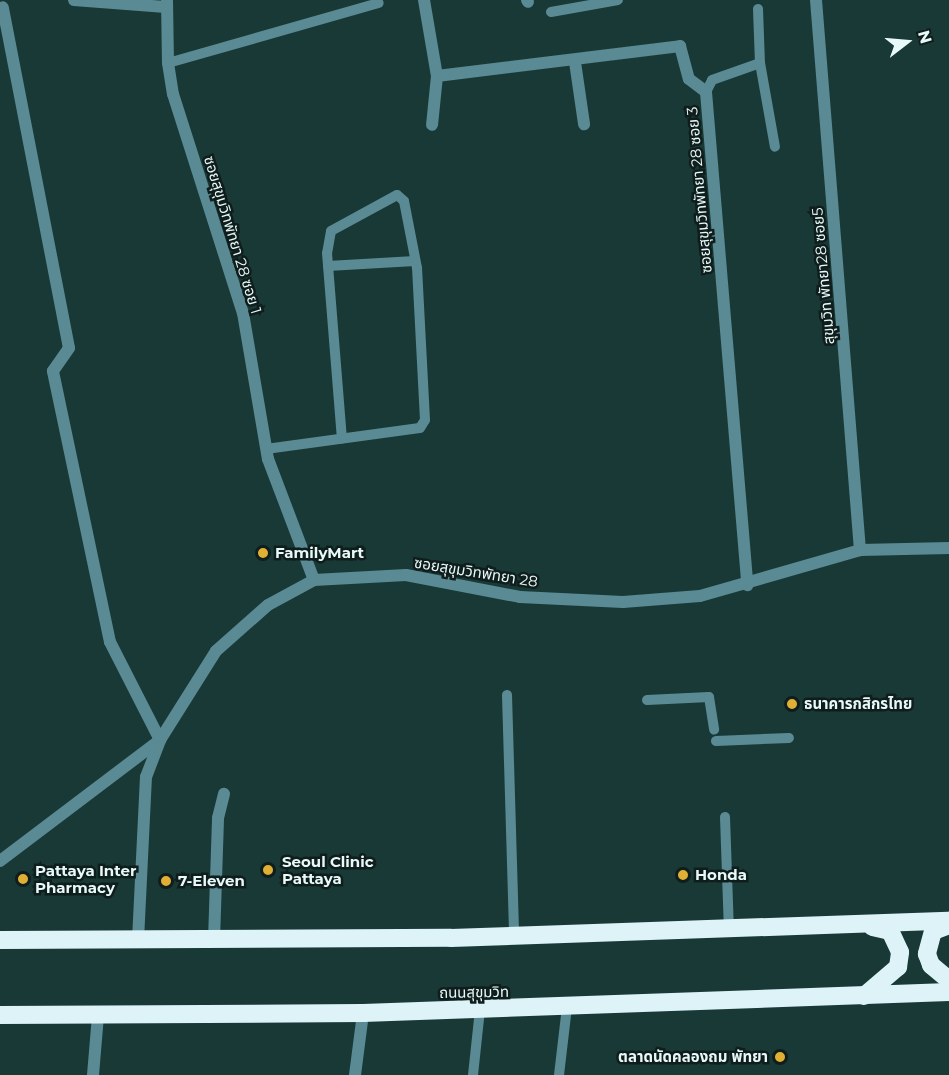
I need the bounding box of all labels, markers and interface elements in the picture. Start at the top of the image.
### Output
north arrow [877,12,937,72]
text: N [914,28,936,46]
street label: ซอยสุขุมวิทพัทยา 28 ซอย 3 [683,106,715,274]
street label: ซอยสุขุมวิทพัทยา 28 ซอย 1 [200,154,266,316]
street label: สุขุมวิท พัทยา28 ซอย5 [808,207,838,345]
place label: FamilyMart [275,544,364,562]
marker: FamilyMart [256,546,270,560]
street label: ซอยสุขุมวิทพัทยา 28 [413,553,539,591]
place label: ธนาคารกสิกรไทย [804,695,912,713]
marker: ธนาคารกสิกรไทย [785,697,799,711]
place label: Seoul Clinic Pattaya [282,852,374,887]
place label: Pattaya Inter Pharmacy [35,861,136,896]
marker: Seoul Clinic Pattaya [259,861,277,879]
place label: Honda [695,866,747,884]
marker: Honda [676,868,690,882]
marker: Pattaya Inter Pharmacy [16,872,30,886]
place label: 7-Eleven [178,872,245,890]
marker: 7-Eleven [159,874,173,888]
street label: ถนนสุขุมวิท [439,982,509,1002]
place label: ตลาดนัดคลองถม พัทยา [618,1048,768,1066]
marker: ตลาดนัดคลองถม พัทยา [773,1050,787,1064]

